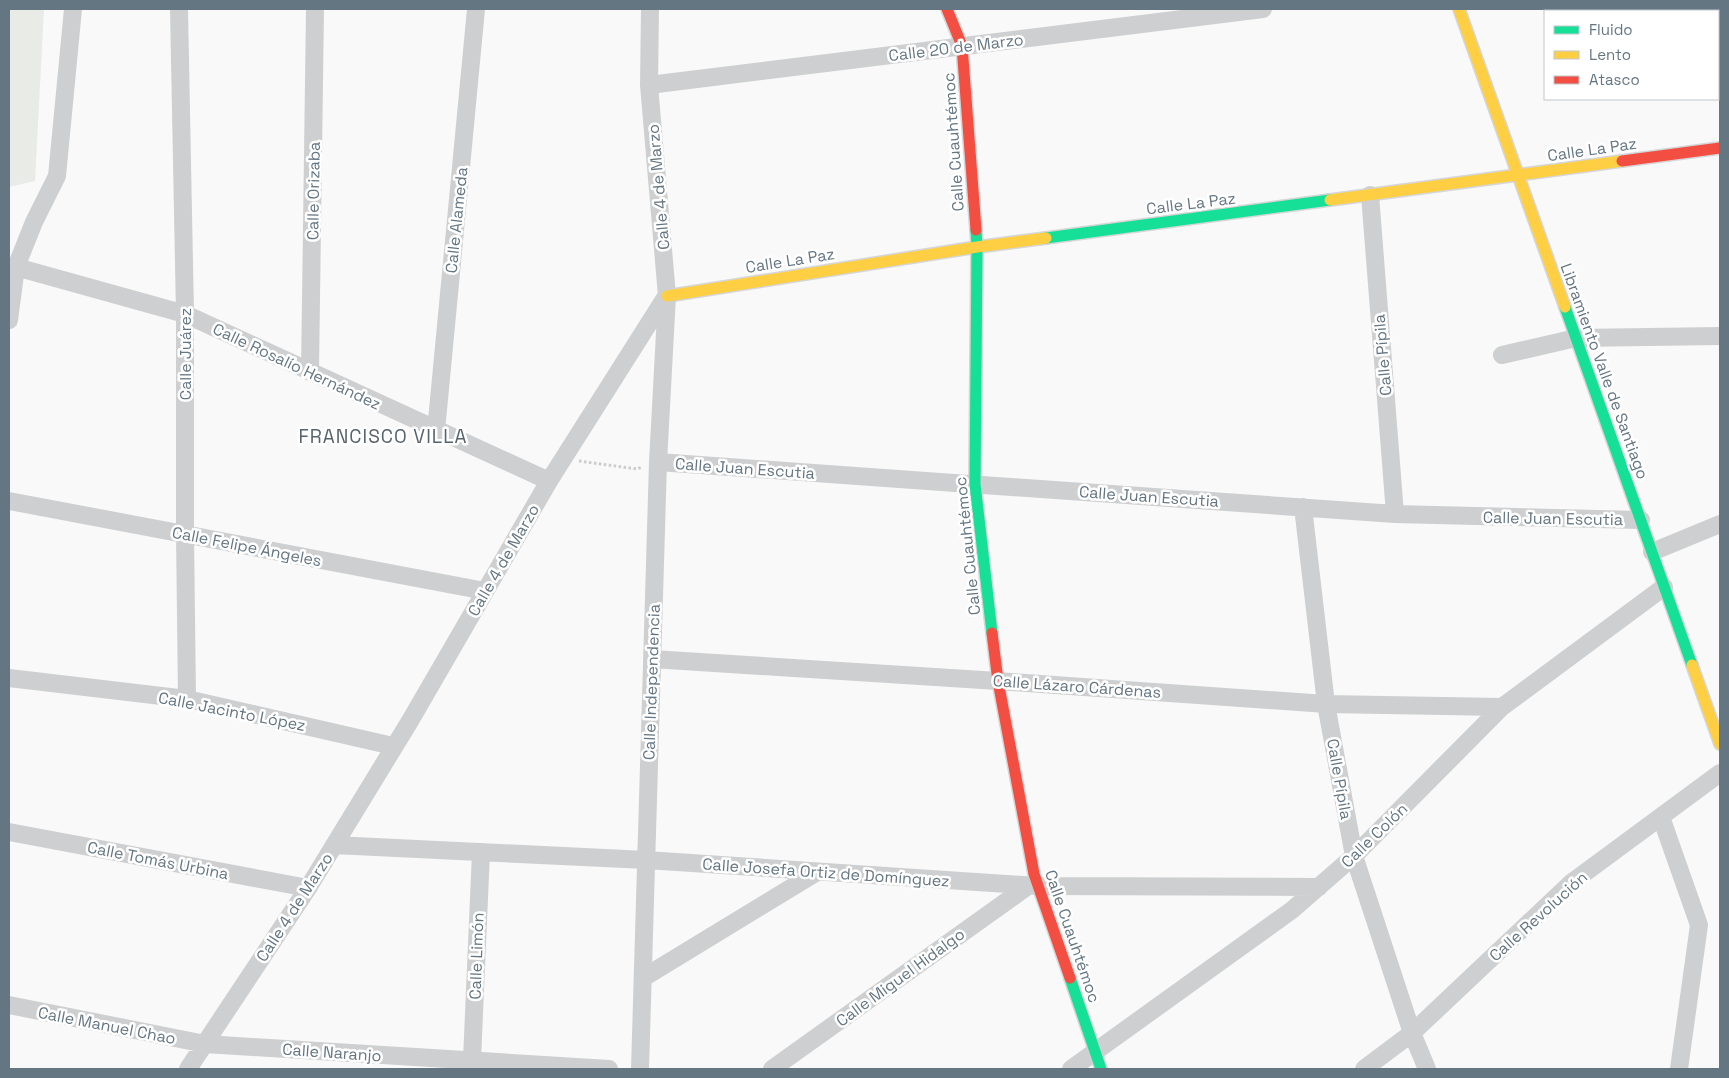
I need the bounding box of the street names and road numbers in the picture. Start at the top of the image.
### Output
street label: Calle 20 de Marzo [887,29,1025,66]
street label: Calle Cuauhtémoc [938,72,969,212]
street label: Calle 4 de Marzo [643,123,674,251]
street label: Calle La Paz [1546,133,1638,166]
street label: Calle Orizaba [302,142,325,240]
street label: Calle Alameda [440,166,473,274]
street label: Calle La Paz [1145,188,1237,219]
street label: Calle La Paz [744,243,836,278]
street label: Libramiento Valle de Santiago [1556,260,1653,482]
street label: Calle Juárez [175,308,196,400]
street label: Calle Pípila [1368,313,1397,397]
street label: Calle Rosalío Hernández [209,318,384,415]
street label: Calle Juan Escutia [674,453,816,484]
street label: Calle Cuauhtémoc [950,476,985,616]
street label: Calle Juan Escutia [1078,481,1220,512]
street label: Calle 4 de Marzo [463,500,544,620]
street label: Calle Juan Escutia [1483,507,1623,530]
street label: Calle Felipe Ángeles [170,522,323,571]
street label: Calle Independencia [638,604,665,760]
street label: Calle Lázaro Cárdenas [992,670,1162,703]
street label: Calle Jacinto López [157,687,307,736]
street label: Calle Pípila [1322,737,1357,821]
street label: Calle Colón [1337,798,1412,872]
street label: Calle Tomás Urbina [85,836,230,884]
street label: Calle 4 de Marzo [251,849,338,966]
street label: Calle Josefa Ortiz de Domínguez [702,853,950,892]
street label: Calle Cuauhtémoc [1040,867,1105,1005]
street label: Calle Revolución [1485,867,1592,966]
street label: Calle Limón [464,912,489,1000]
street label: Calle Miguel Hidalgo [832,924,969,1031]
street label: Calle Manuel Chao [36,1002,178,1049]
street label: Calle Naranjo [282,1039,382,1066]

